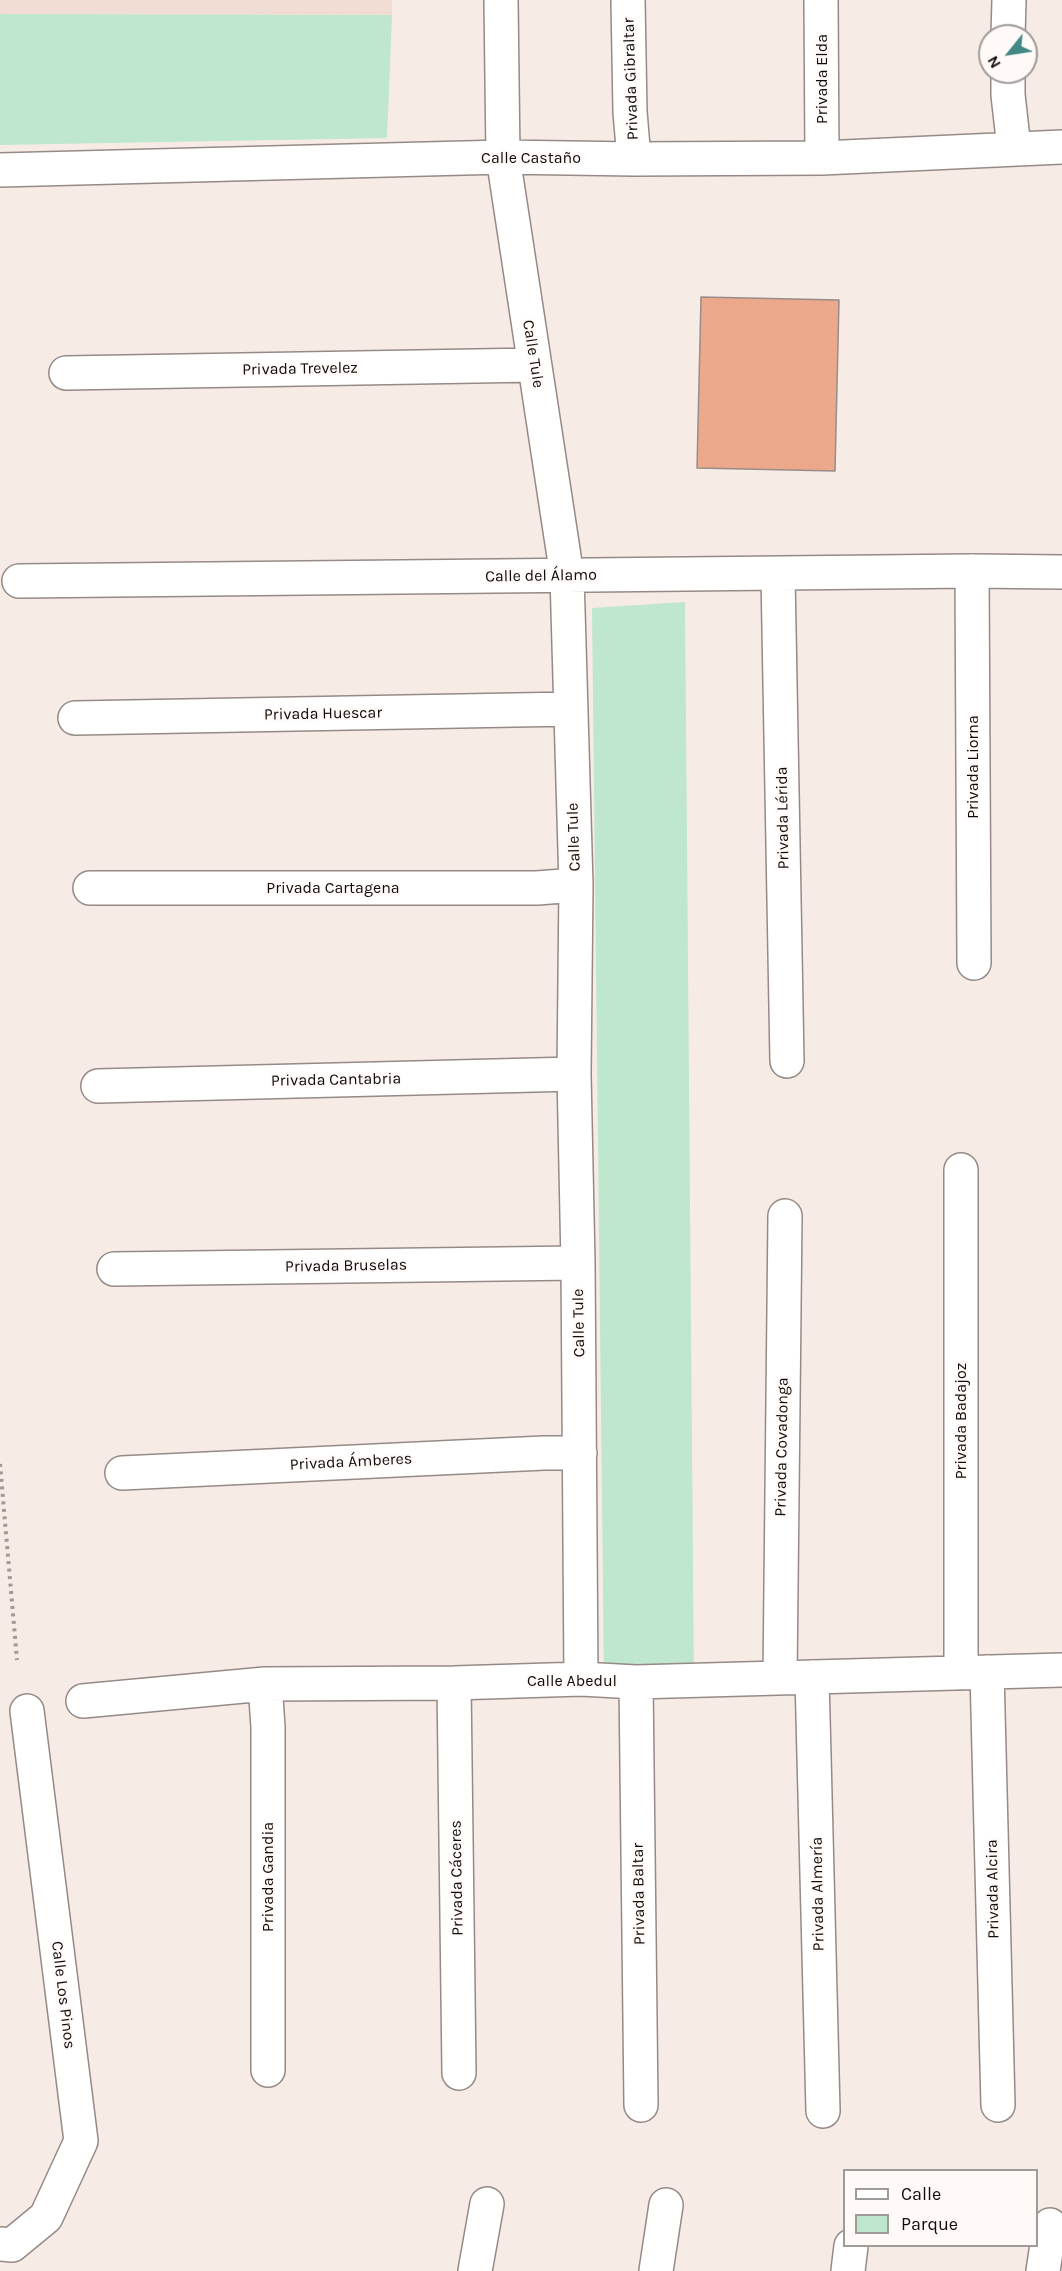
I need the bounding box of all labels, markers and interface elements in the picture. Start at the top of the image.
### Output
street label: Privada Gibraltar [619,17,643,141]
north arrow [978,24,1038,84]
street label: Privada Elda [812,34,832,124]
text: N [983,53,1005,72]
street label: Calle Castaño [481,148,581,168]
street label: Calle Tule [518,318,548,390]
street label: Privada Trevelez [242,358,358,380]
street label: Calle del Álamo [485,565,597,587]
street label: Privada Huescar [264,703,382,725]
street label: Privada Liorna [963,715,983,819]
street label: Privada Lérida [773,766,793,870]
street label: Calle Tule [563,802,585,872]
street label: Privada Cartagena [266,878,400,898]
street label: Privada Cantabria [271,1069,401,1091]
street label: Privada Bruselas [285,1255,407,1277]
street label: Calle Tule [569,1288,589,1358]
street label: Privada Badajoz [951,1363,971,1479]
street label: Privada Covadonga [771,1377,793,1517]
street label: Privada Ámberes [289,1449,413,1475]
street label: Calle Abedul [527,1671,617,1691]
street label: Privada Cáceres [446,1820,468,1936]
street label: Privada Gandia [258,1822,278,1932]
street label: Privada Almería [807,1837,829,1951]
street label: Privada Alcira [983,1839,1003,1939]
street label: Privada Baltar [629,1843,649,1945]
street label: Calle Los Pinos [47,1940,79,2050]
legend [843,2169,1038,2247]
text: Calle [901,2183,941,2205]
text: Parque [901,2213,958,2235]

